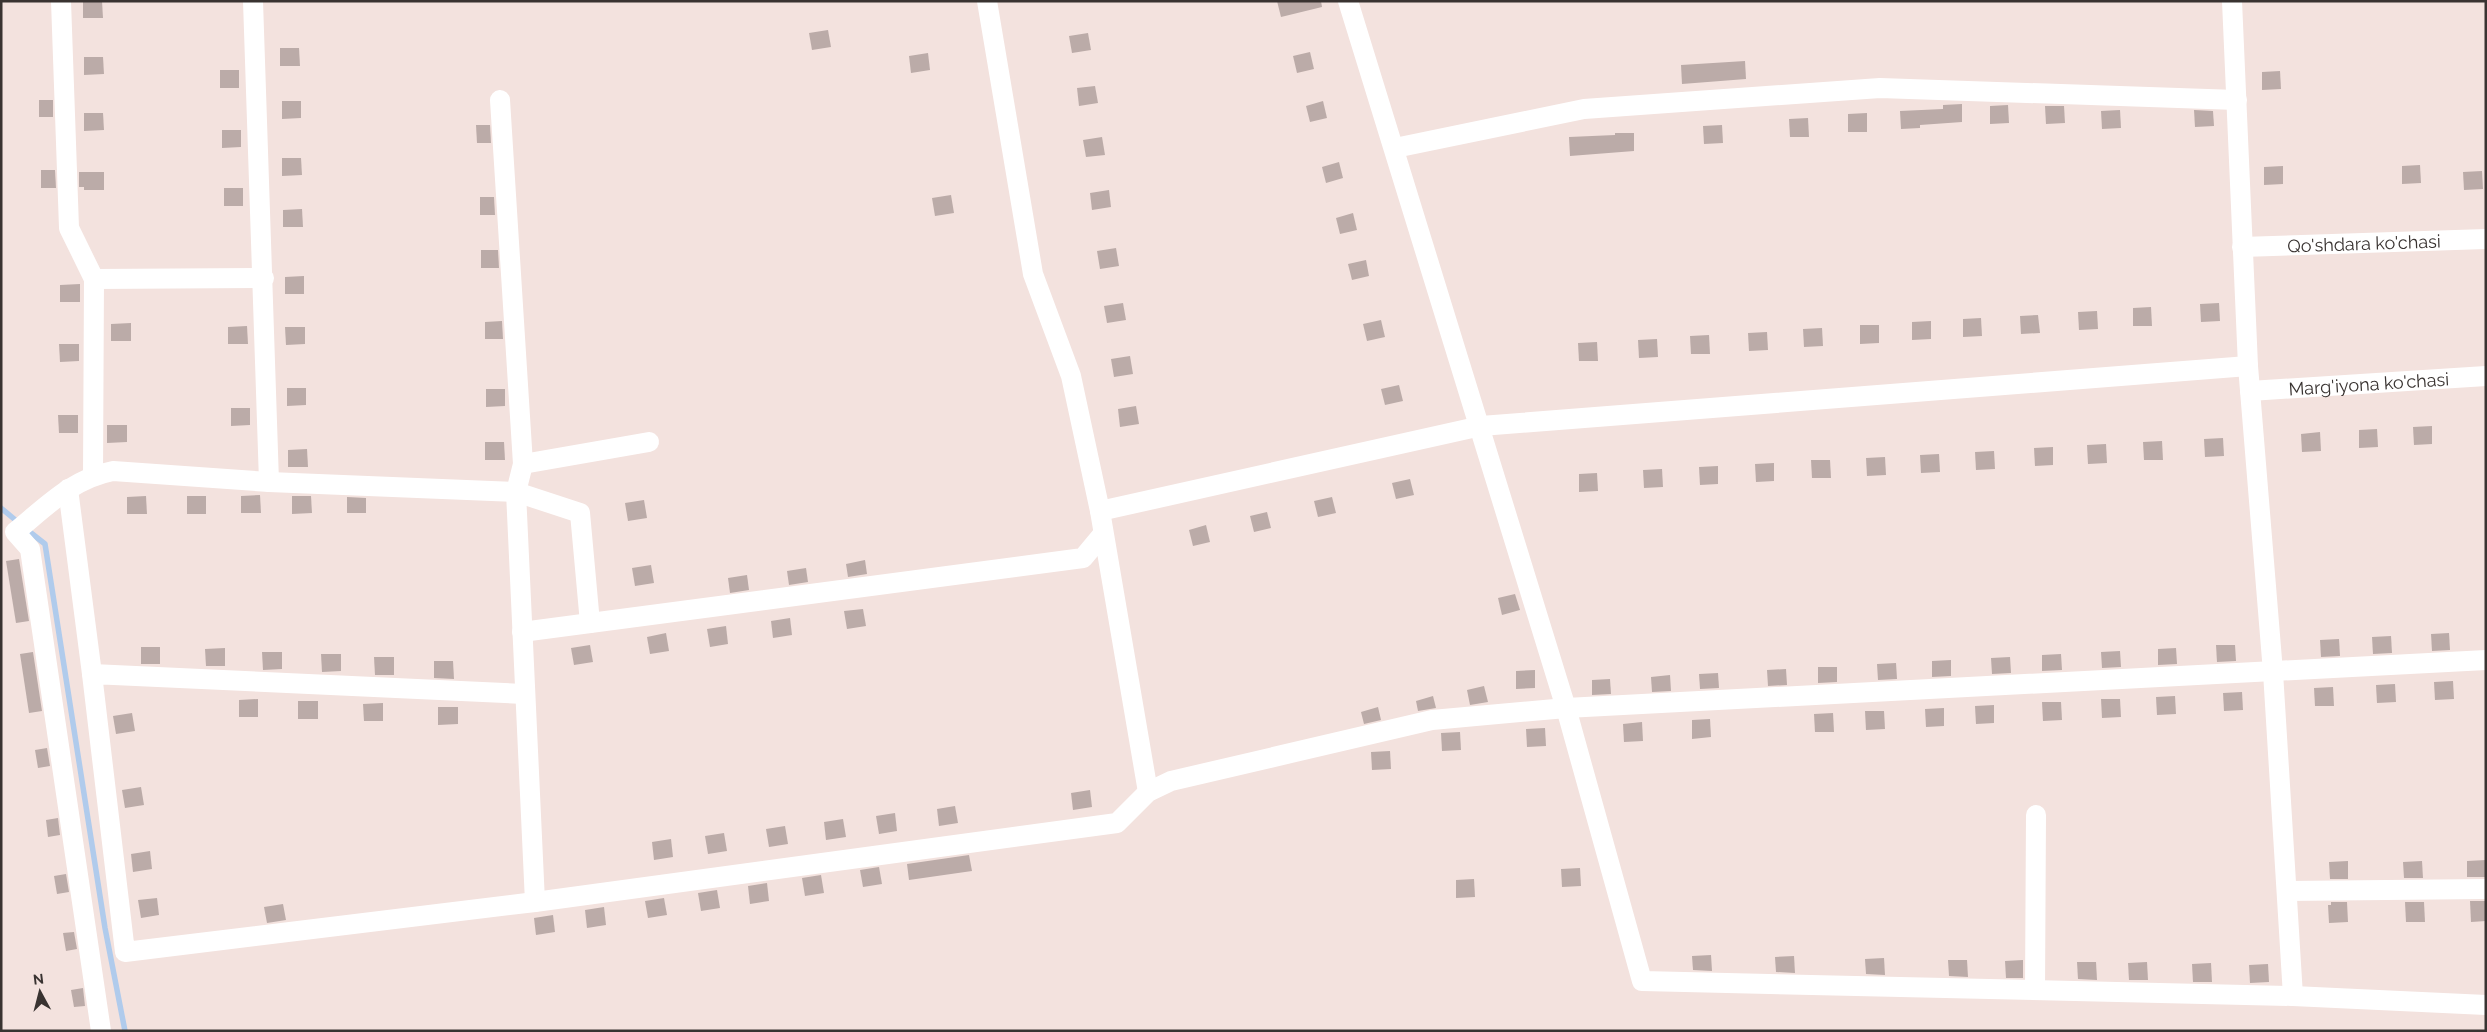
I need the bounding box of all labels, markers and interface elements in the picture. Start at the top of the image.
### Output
street label: Qo'shdara ko'chasi [2287,230,2441,256]
street label: Marg'iyona ko'chasi [2288,368,2450,399]
north arrow [15,967,65,1017]
text: N [32,971,45,988]

